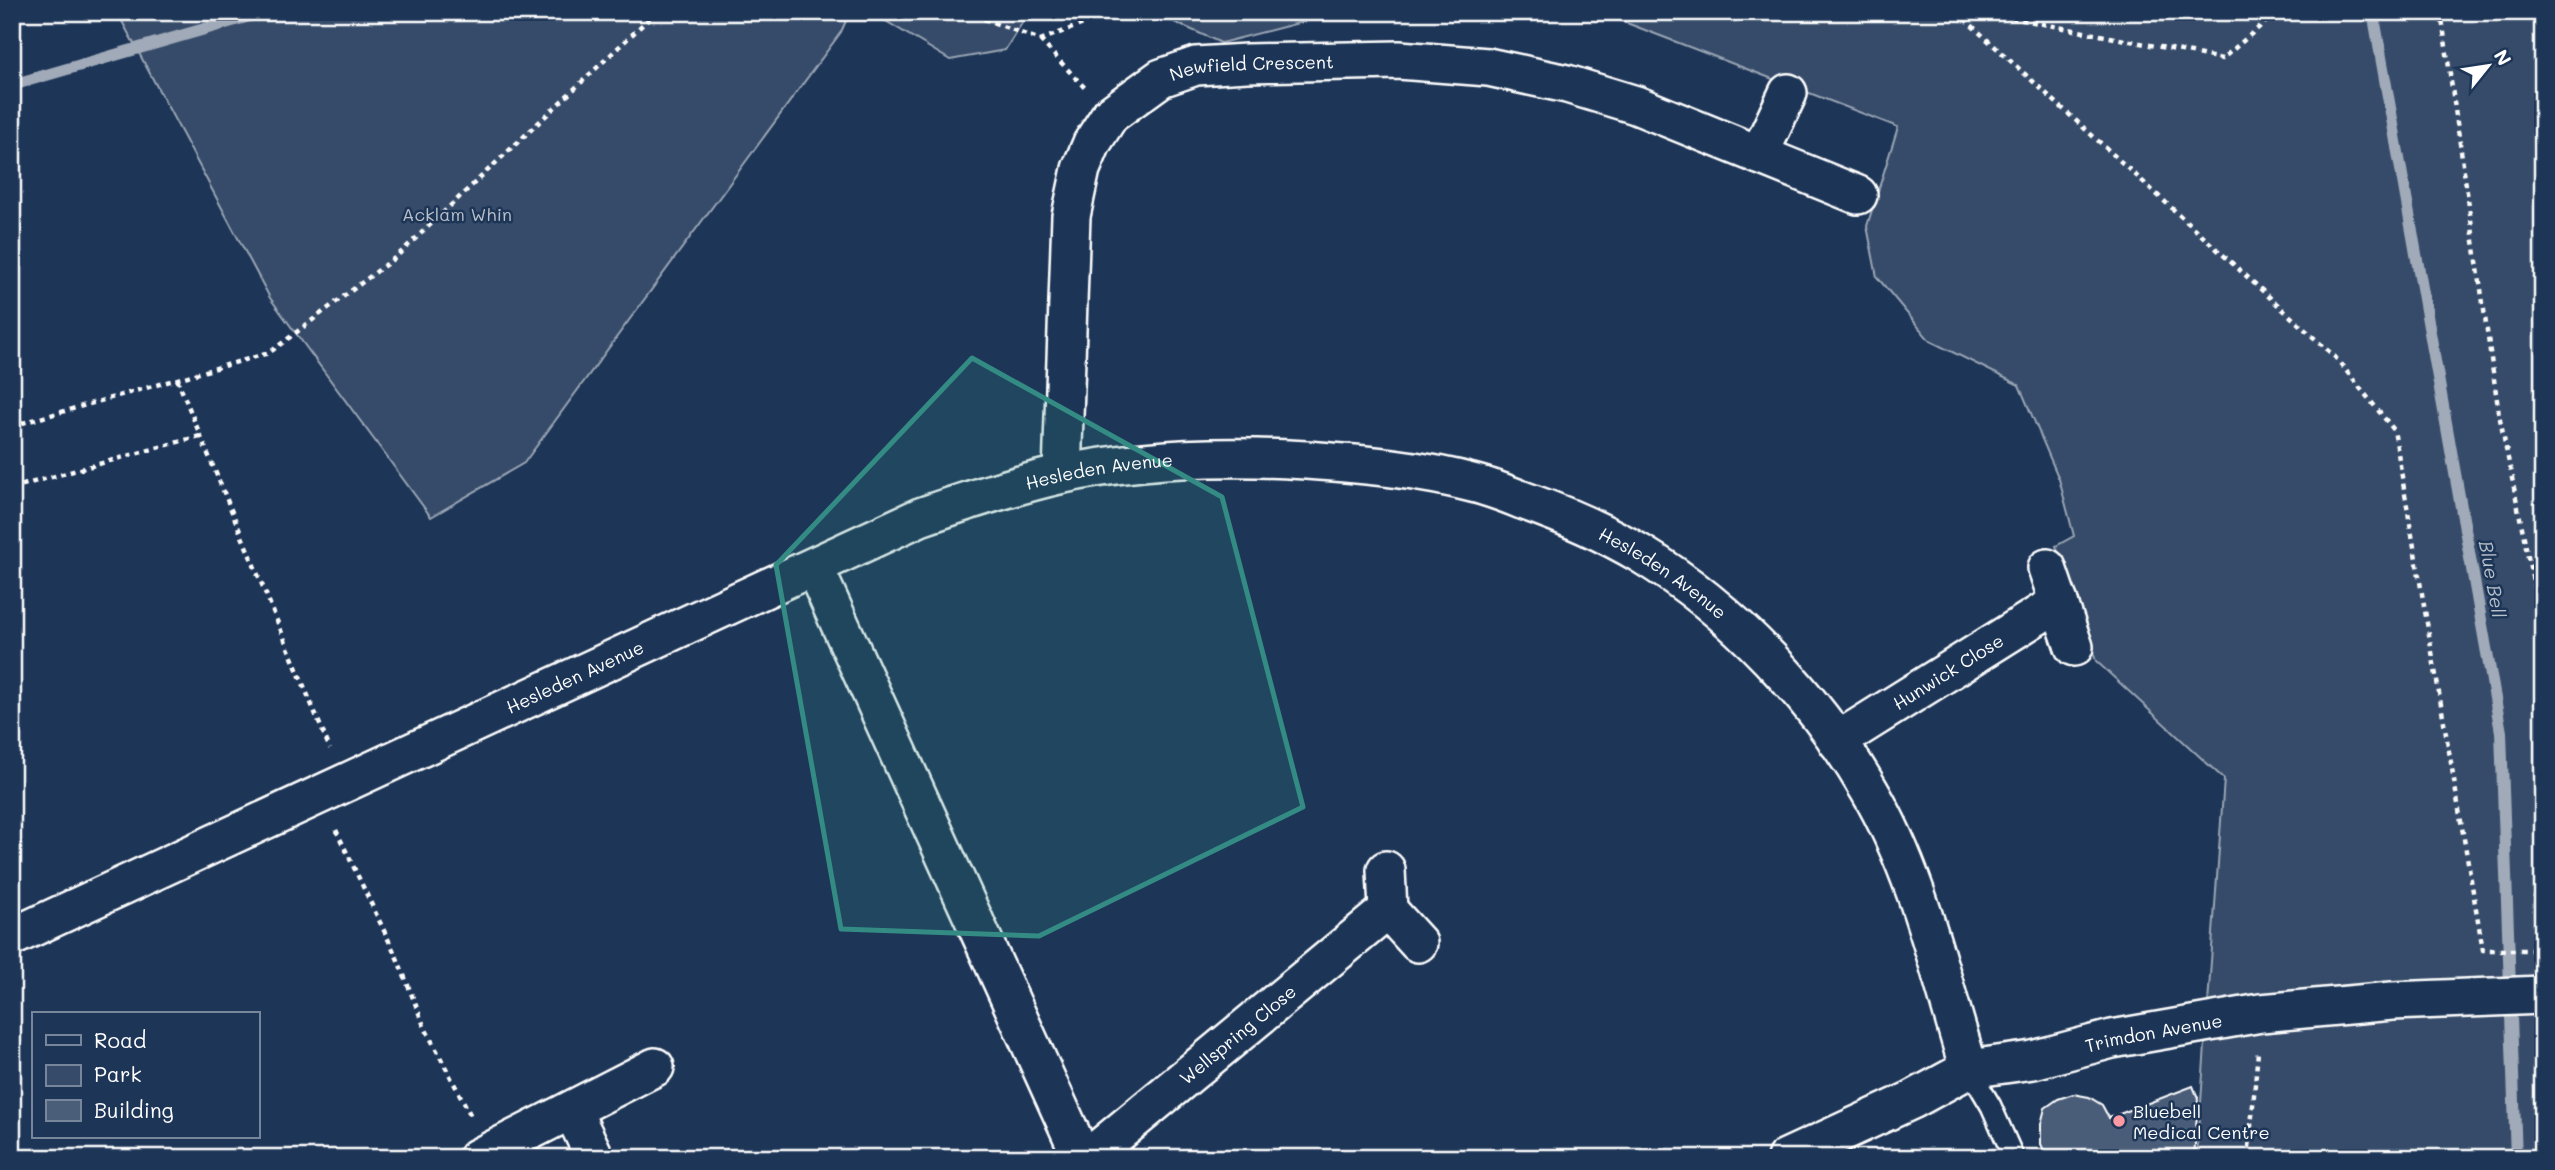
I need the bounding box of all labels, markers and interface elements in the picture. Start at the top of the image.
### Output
north arrow [2454,32,2524,102]
text: N [2489,45,2518,70]
street label: Newfield Crescent [1166,49,1334,86]
park label: Acklam Whin [402,202,512,226]
street label: Hesleden Avenue [1023,447,1173,495]
street label: Hesleden Avenue [1595,521,1732,624]
water label: Blue Bell [2474,538,2512,620]
street label: Hunwick Close [1888,628,2008,715]
street label: Hesleden Avenue [502,635,647,719]
street label: Wellspring Close [1174,979,1301,1090]
street label: Trimdon Avenue [2082,1008,2224,1058]
legend [32,1012,259,1138]
text: Road [94,1026,146,1053]
text: Park [94,1060,142,1087]
text: Building [94,1096,174,1123]
place label: Bluebell Medical Centre [2133,1099,2270,1144]
marker: Bluebell Medical Centre [2111,1113,2127,1129]

